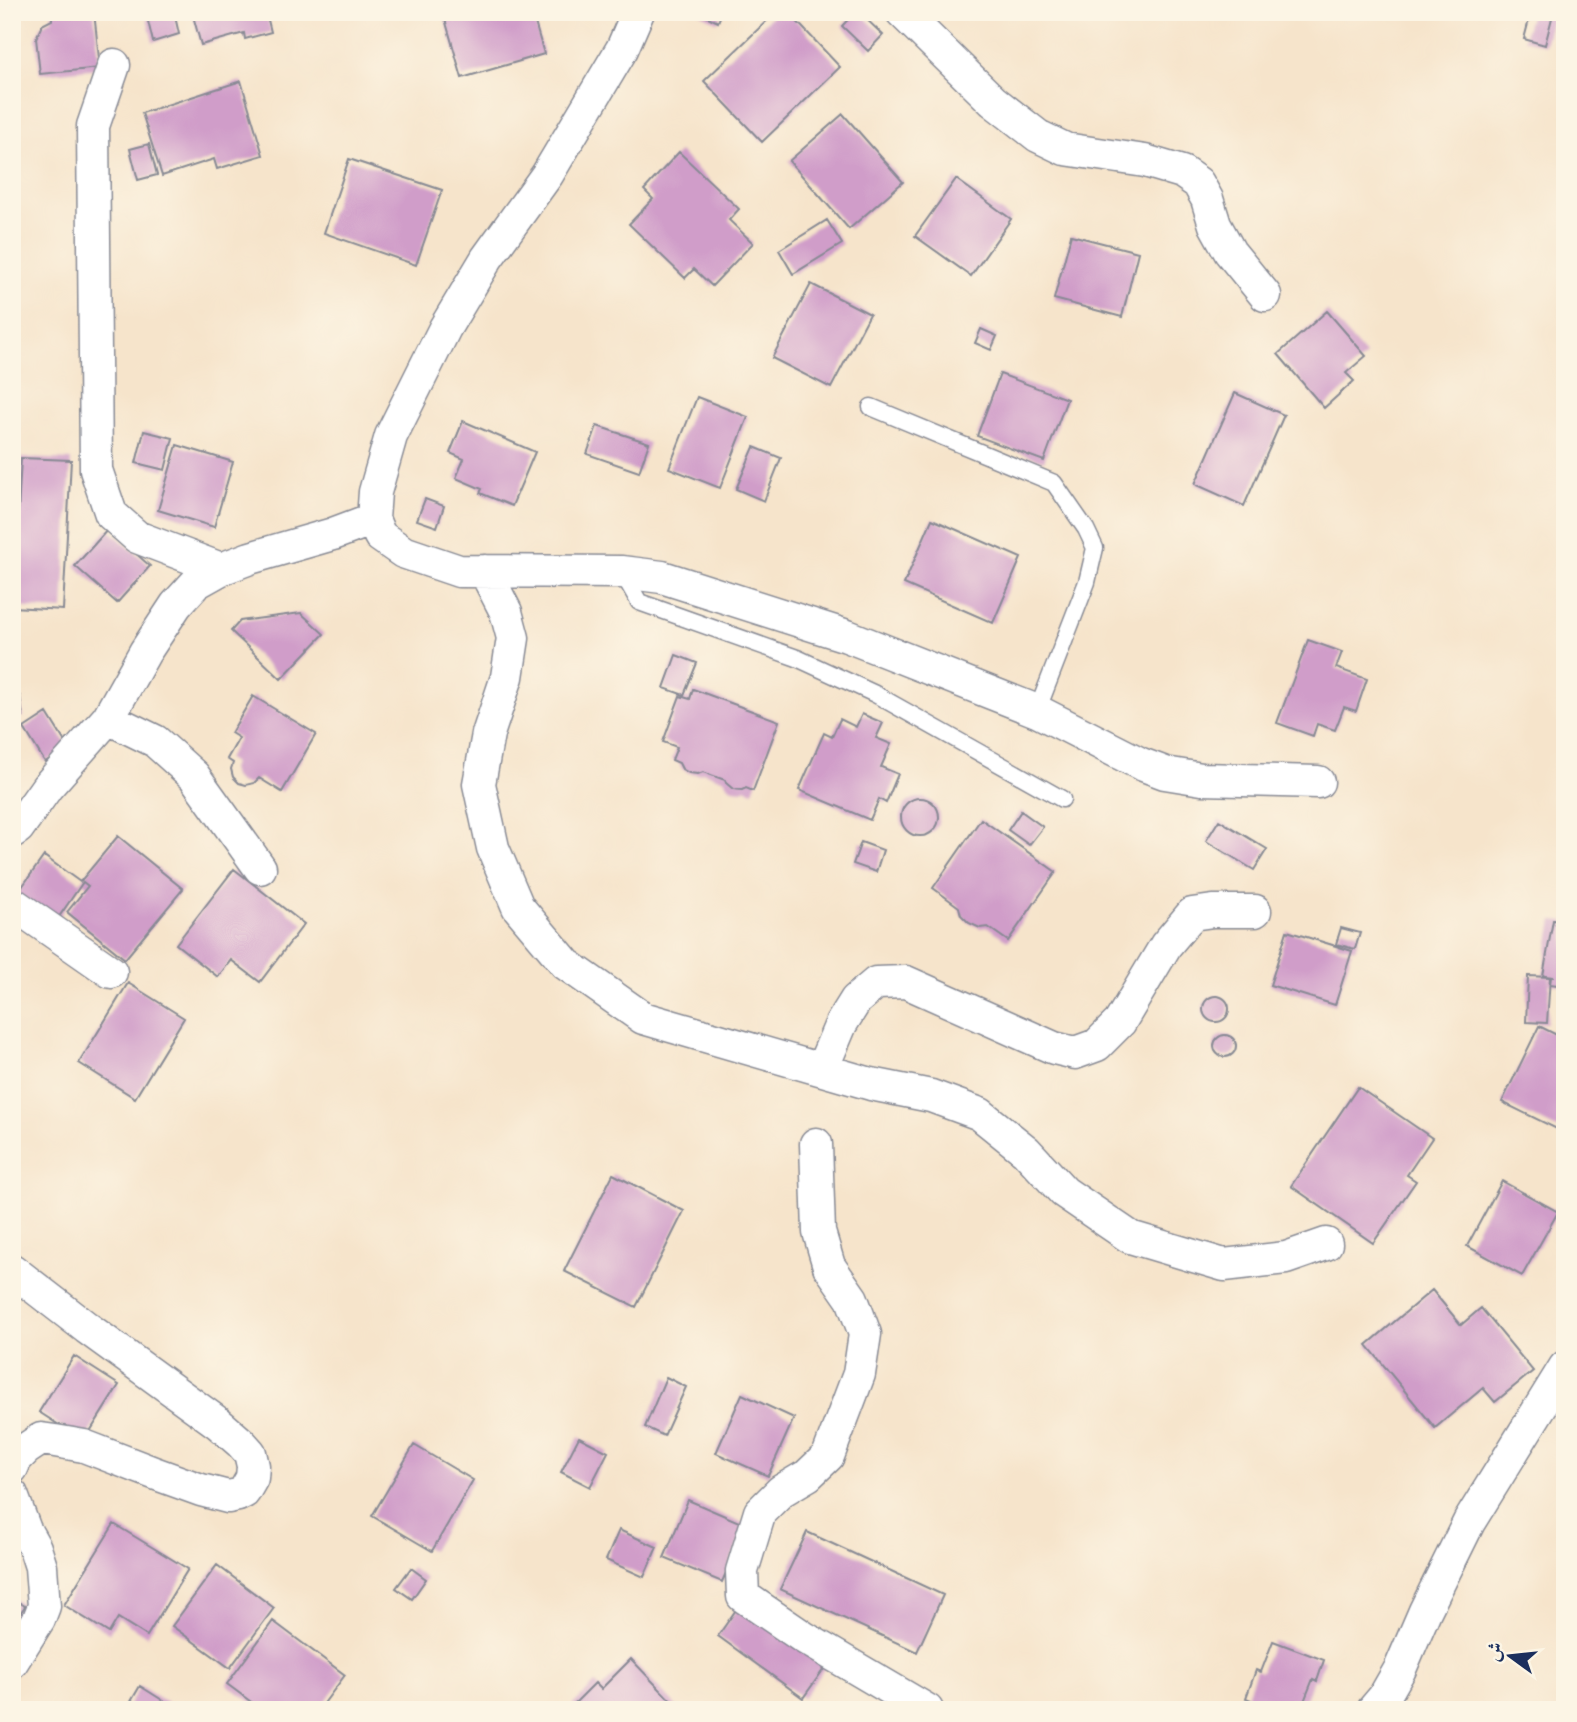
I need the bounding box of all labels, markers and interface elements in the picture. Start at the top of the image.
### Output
north arrow [1476,1620,1546,1690]
text: ش [1480,1639,1510,1664]

